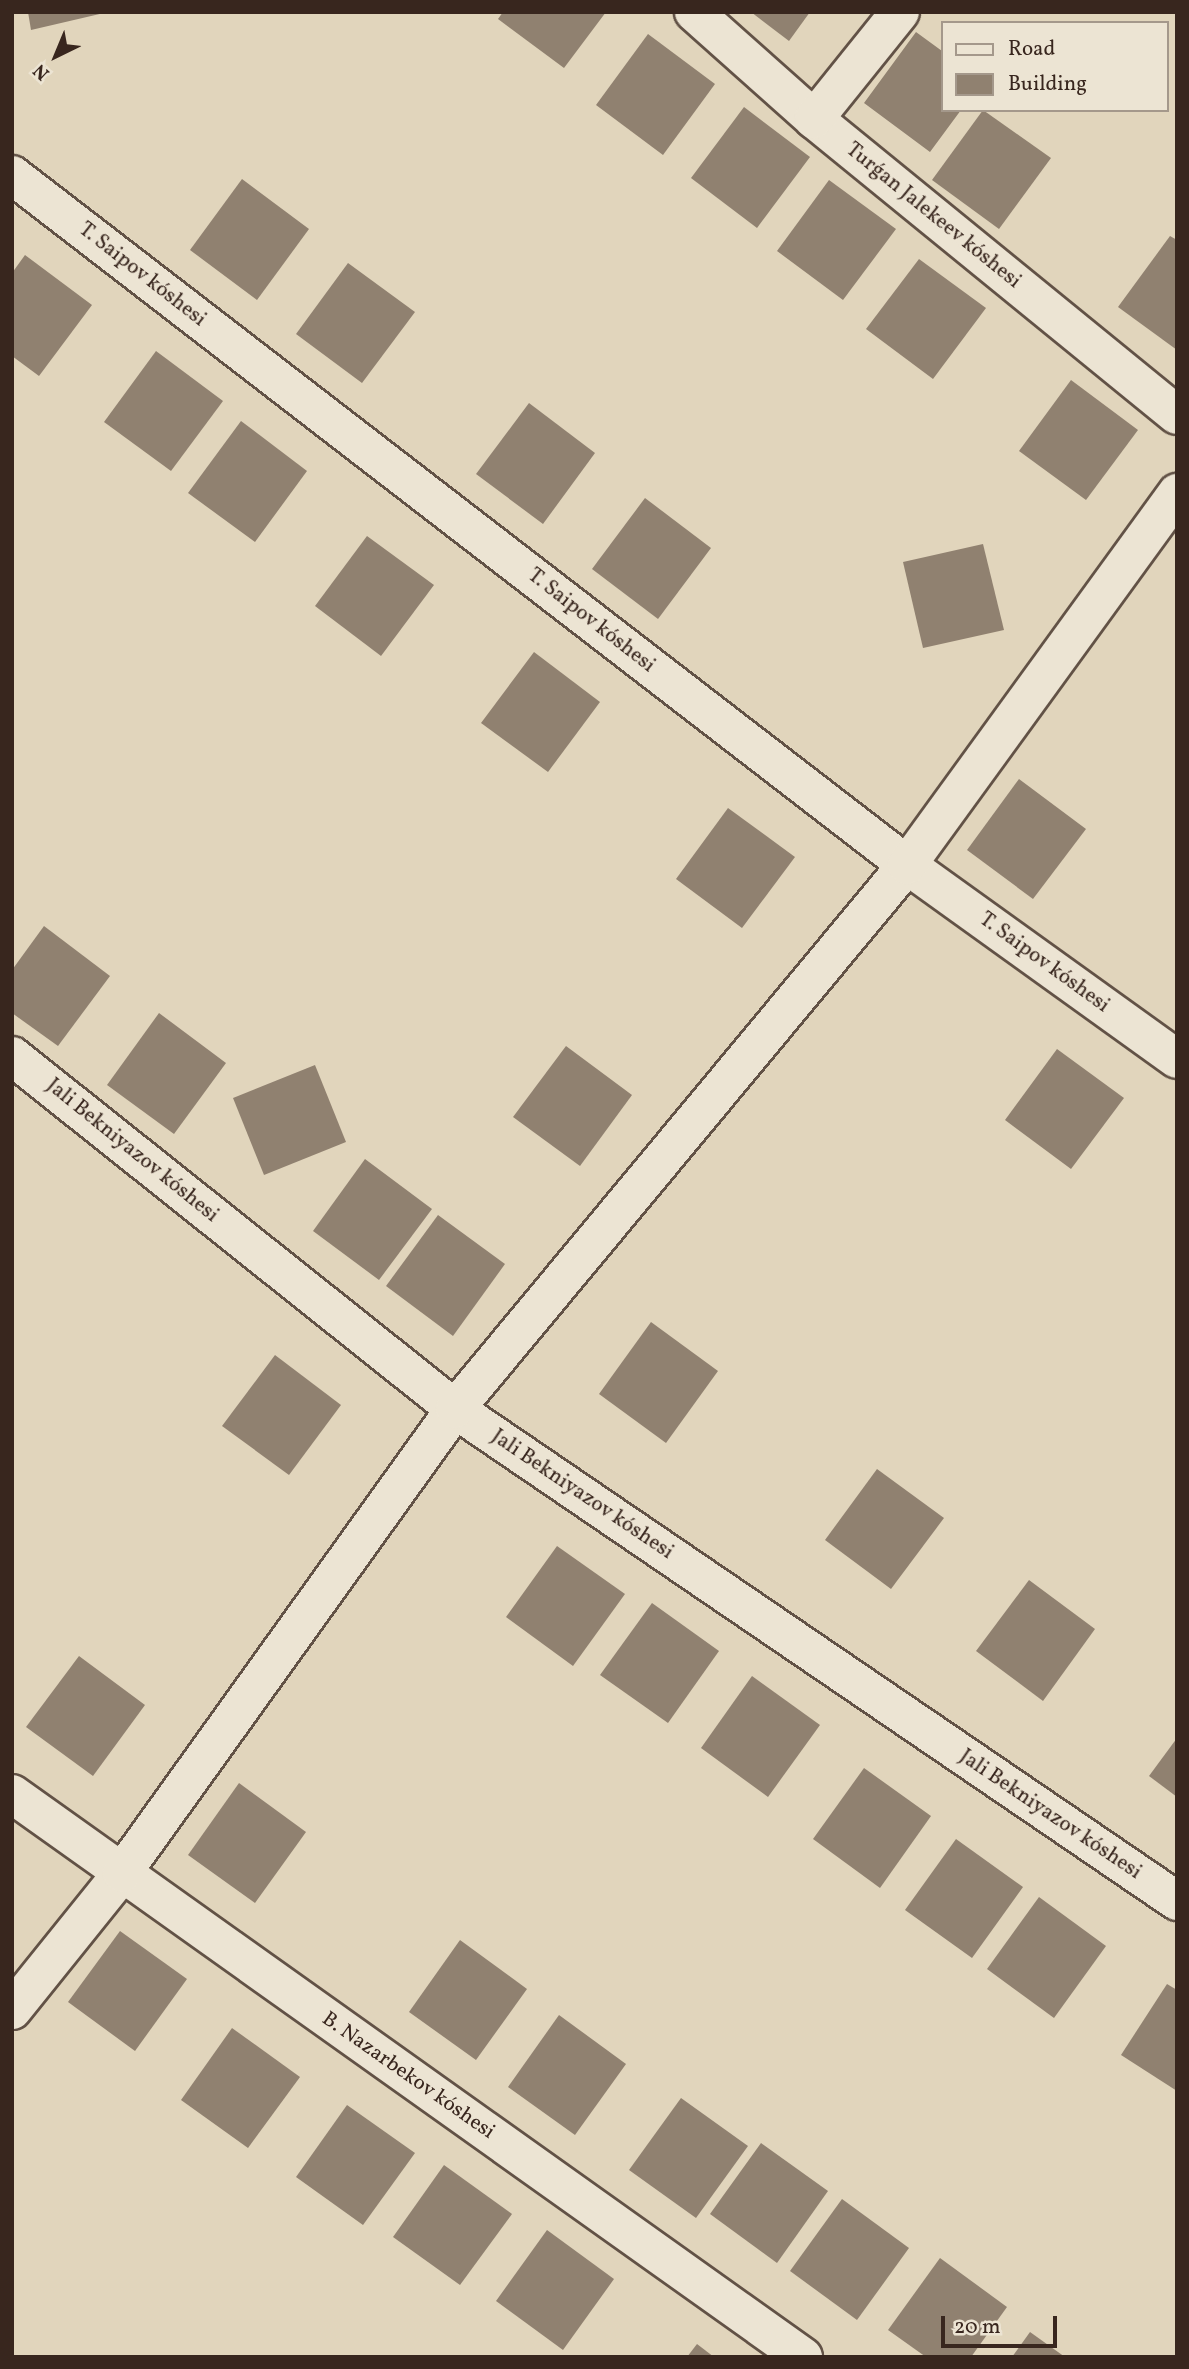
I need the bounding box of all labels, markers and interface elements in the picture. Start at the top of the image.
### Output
north arrow [21,21,91,91]
legend [940,21,1168,112]
text: Road [1008,35,1055,64]
text: N [28,57,56,86]
text: Building [1008,70,1087,99]
street label: Turǵan Jalekeev kóshesi [840,137,1026,295]
street label: T. Saipov kóshesi [73,217,211,333]
street label: T. Saipov kóshesi [522,563,660,679]
street label: T. Saipov kóshesi [974,907,1114,1019]
street label: Jali Bekniyazov kóshesi [40,1074,224,1228]
street label: Jali Bekniyazov kóshesi [486,1424,678,1566]
street label: Jali Bekniyazov kóshesi [954,1744,1146,1886]
street label: B. Nazarbekov kóshesi [316,2007,500,2145]
scale bar [944,2302,1060,2346]
text: 20 m [954,2313,1000,2342]

